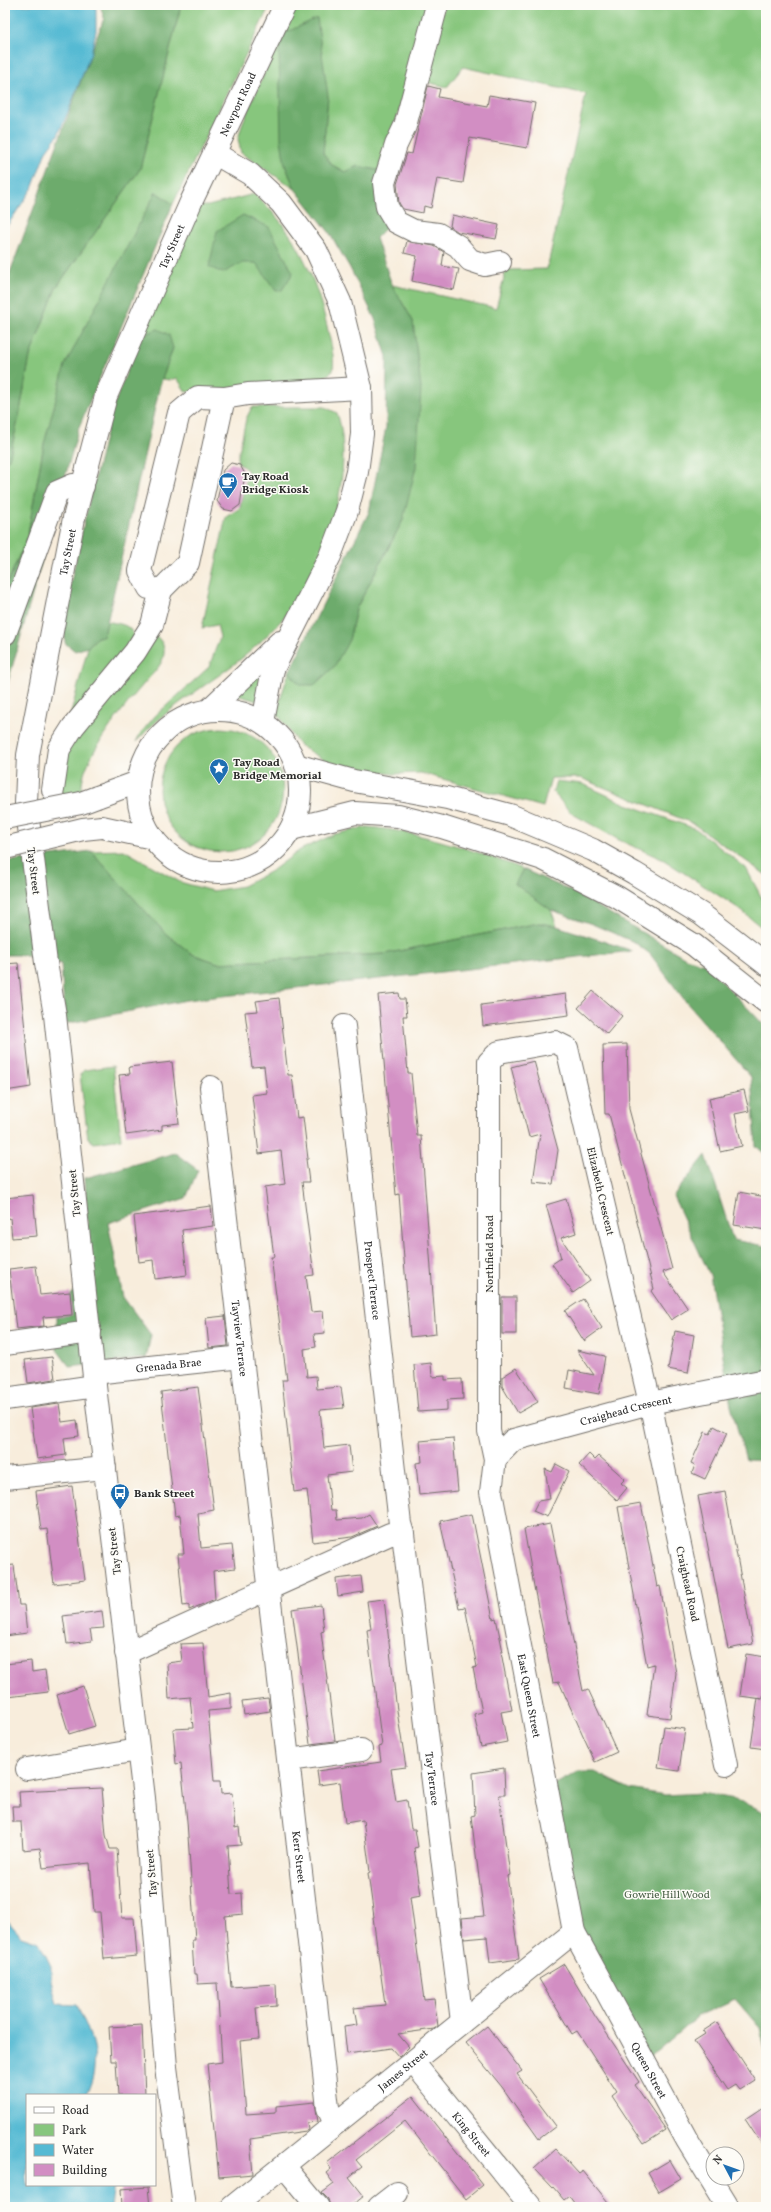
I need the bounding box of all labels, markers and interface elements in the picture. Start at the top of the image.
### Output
street label: Newport Road [217,70,261,139]
street label: Tay Street [156,222,189,272]
place label: Tay Road Bridge Kiosk [242,470,309,498]
cafe icon: Tay Road Bridge Kiosk [217,471,239,499]
street label: Tay Street [57,527,81,577]
place label: Tay Road Bridge Memorial [233,756,322,784]
place icon: Tay Road Bridge Memorial [208,757,230,785]
street label: Tay Street [22,847,43,896]
street label: Elizabeth Crescent [582,1146,617,1237]
street label: Tay Street [66,1168,85,1217]
street label: Northfield Road [483,1215,498,1293]
street label: Prospect Terrace [359,1240,383,1321]
street label: Tayview Terrace [226,1299,250,1378]
street label: Grenada Brae [135,1355,202,1377]
street label: Craighead Crescent [579,1393,673,1431]
bus stop icon: Bank Street [109,1482,131,1510]
place label: Bank Street [134,1487,194,1502]
street label: Tay Street [105,1526,126,1575]
street label: Craighead Road [671,1545,702,1623]
street label: East Queen Street [513,1653,543,1739]
street label: Tay Terrace [420,1751,442,1807]
street label: Kerr Street [287,1830,308,1884]
street label: Tay Street [143,1848,162,1897]
park label: Gowrie Hill Wood [624,1888,710,1903]
street label: Queen Street [626,2040,669,2102]
street label: James Street [376,2046,432,2096]
legend [26,2094,156,2186]
text: Road [62,2103,89,2119]
street label: King Street [448,2109,493,2161]
text: Park [62,2123,87,2139]
text: Water [62,2143,94,2159]
north arrow [705,2146,745,2186]
text: N [710,2152,727,2168]
text: Building [62,2163,107,2179]

